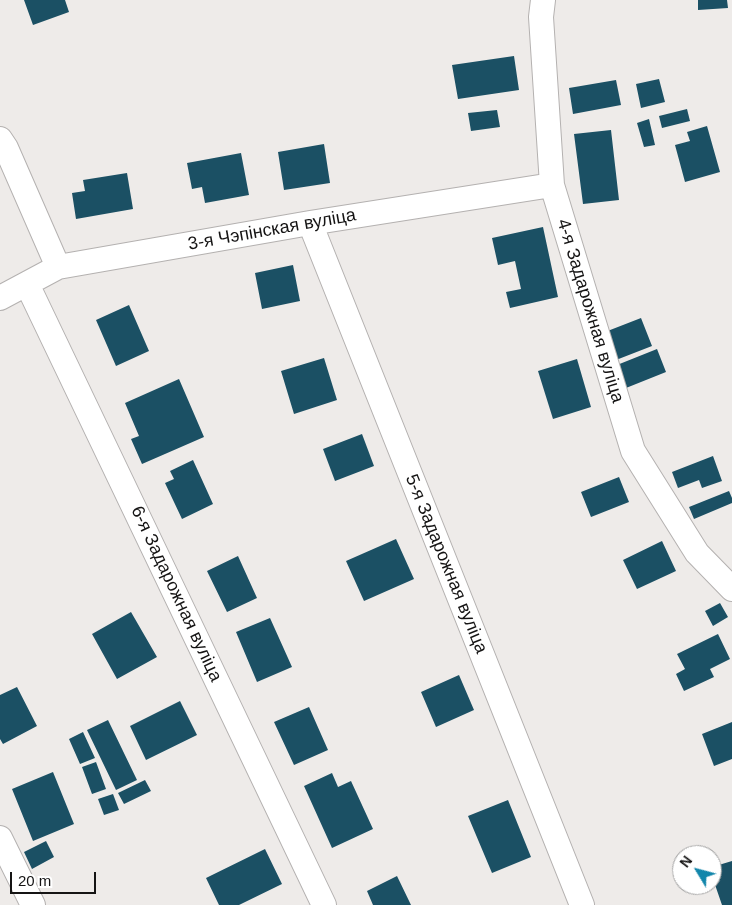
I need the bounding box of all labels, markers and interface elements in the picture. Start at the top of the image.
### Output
street label: 3-я Чэпінская вуліца [186,205,358,255]
street label: 4-я Задарожная вуліца [552,216,628,406]
street label: 5-я Задарожная вуліца [400,471,492,657]
street label: 6-я Задарожная вуліца [126,503,226,685]
north arrow [672,845,722,895]
text: N [676,853,695,870]
scale bar [12,862,99,894]
text: 20 m [18,872,51,889]

